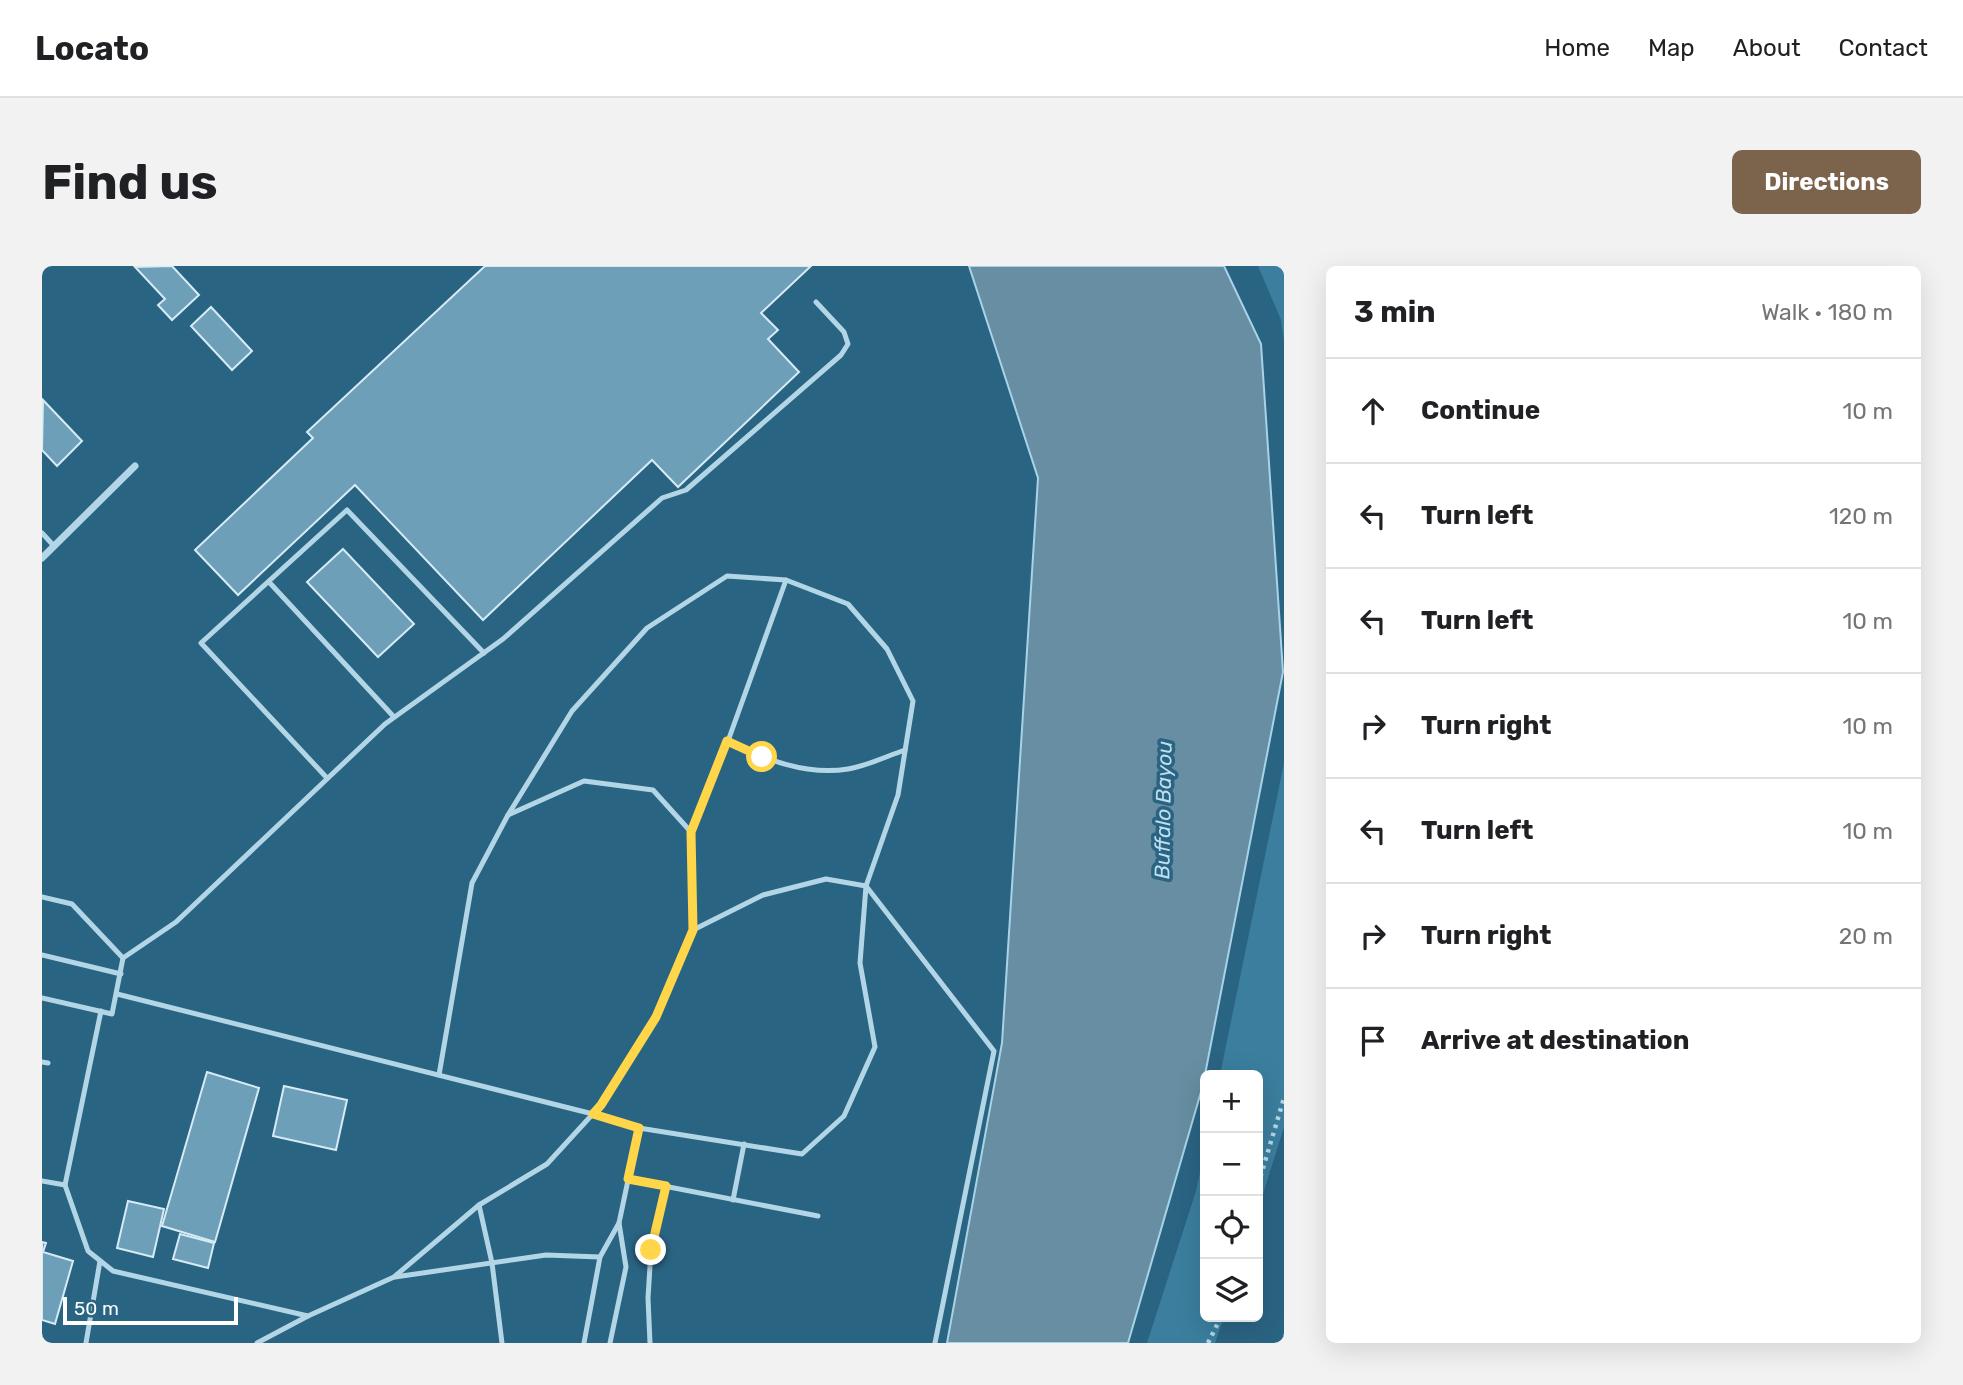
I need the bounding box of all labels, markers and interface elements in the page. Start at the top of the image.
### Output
text: Locato [35,29,149,68]
text: Home [1544,34,1610,62]
text: Map [1648,34,1695,62]
text: About [1733,34,1801,62]
text: Contact [1839,34,1928,62]
button: Directions [1732,150,1921,214]
text: Find us [42,153,218,211]
text: 3 min [1354,294,1436,330]
text: Walk · 180 m [1761,298,1893,326]
icon: ahead [1354,392,1392,430]
text: Continue [1421,395,1540,426]
text: 10 m [1842,397,1893,425]
icon: left [1354,497,1392,535]
text: Turn left [1421,500,1533,531]
text: 120 m [1829,502,1893,530]
icon: left [1354,602,1392,640]
text: Turn left [1421,605,1533,636]
text: 10 m [1842,607,1893,635]
icon: right [1354,707,1392,745]
text: Turn right [1421,710,1551,741]
text: 10 m [1842,712,1893,740]
water label: Buffalo Bayou [1149,740,1177,879]
route start [746,741,777,772]
icon: left [1354,812,1392,850]
text: Turn left [1421,815,1533,846]
text: 10 m [1842,817,1893,845]
icon: right [1354,917,1392,955]
text: Turn right [1421,920,1551,951]
text: 20 m [1839,922,1893,950]
icon: arrive [1354,1022,1392,1060]
text: Arrive at destination [1421,1025,1689,1056]
map controls [1200,1070,1263,1322]
button: + [1200,1070,1263,1133]
button: − [1200,1133,1263,1196]
button: locate [1200,1196,1263,1259]
route end [635,1234,666,1265]
button: layers [1200,1259,1263,1322]
scale bar [63,1294,238,1326]
text: 50 m [74,1297,119,1320]

